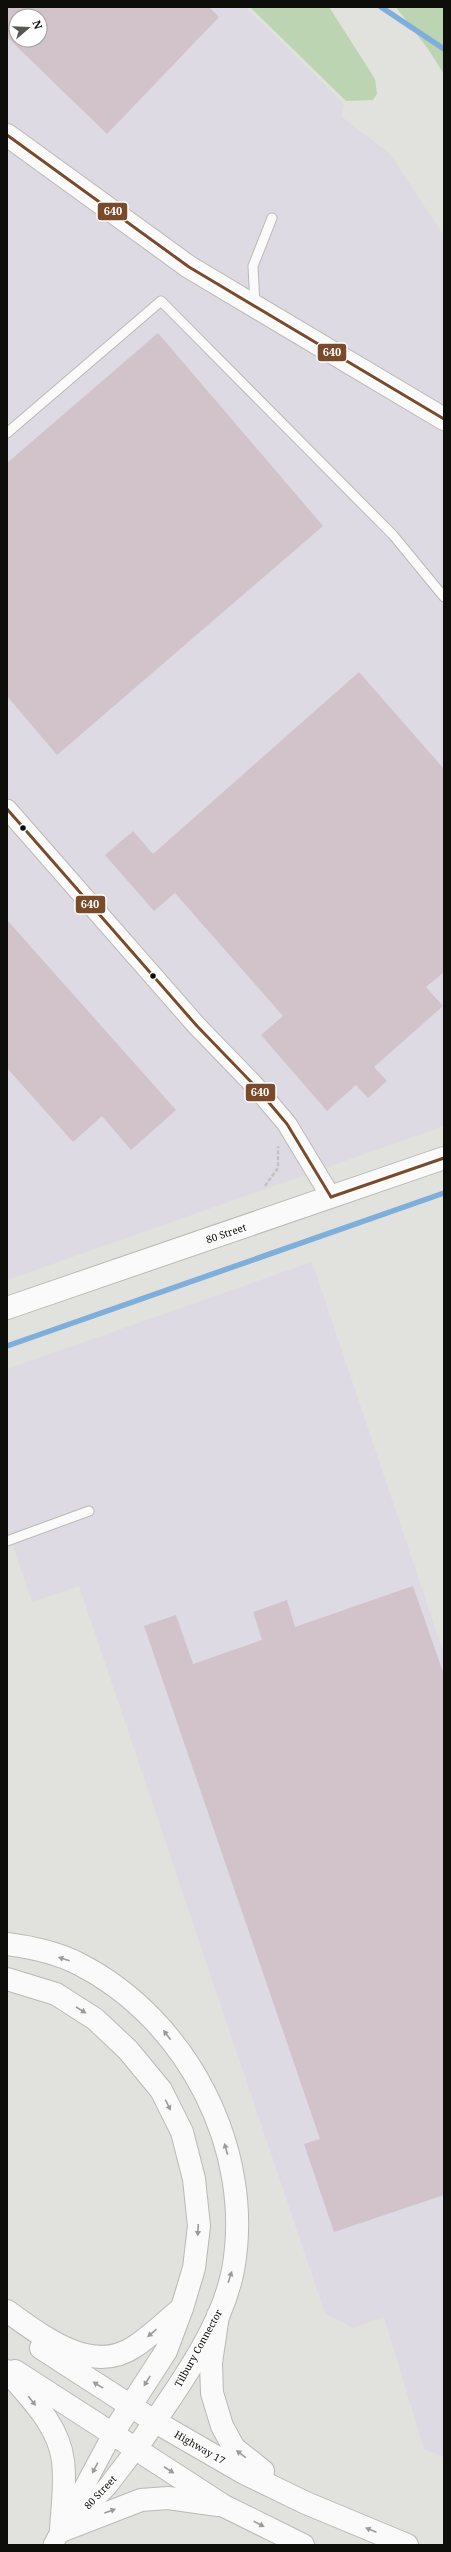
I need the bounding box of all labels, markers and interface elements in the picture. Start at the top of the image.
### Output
north arrow [8,8,48,48]
text: N [29,18,47,31]
line badge: 640 [97,202,128,221]
text: 640 [104,203,122,218]
line badge: 640 [317,343,347,362]
text: 640 [323,344,341,359]
unlabelled marker [18,823,28,833]
line badge: 640 [75,895,106,914]
text: 640 [81,896,99,911]
unlabelled marker [148,971,158,981]
line badge: 640 [245,1083,276,1102]
text: 640 [251,1084,269,1099]
street label: 80 Street [204,1219,248,1246]
one-way arrow [57,1955,69,1961]
one-way arrow [76,2006,86,2014]
one-way arrow [163,2029,171,2040]
one-way arrow [165,2099,172,2110]
one-way arrow [223,2143,229,2155]
one-way arrow [195,2223,202,2236]
one-way arrow [228,2271,234,2283]
street label: Tilbury Connector [171,2306,225,2389]
one-way arrow [146,2328,157,2337]
one-way arrow [144,2375,151,2387]
one-way arrow [93,2381,103,2389]
one-way arrow [27,2396,36,2406]
street label: Highway 17 [172,2427,228,2467]
one-way arrow [236,2450,247,2458]
one-way arrow [92,2462,98,2474]
one-way arrow [164,2466,174,2474]
street label: 80 Street [81,2472,120,2512]
one-way arrow [105,2508,117,2514]
one-way arrow [253,2521,265,2527]
one-way arrow [365,2527,376,2533]

